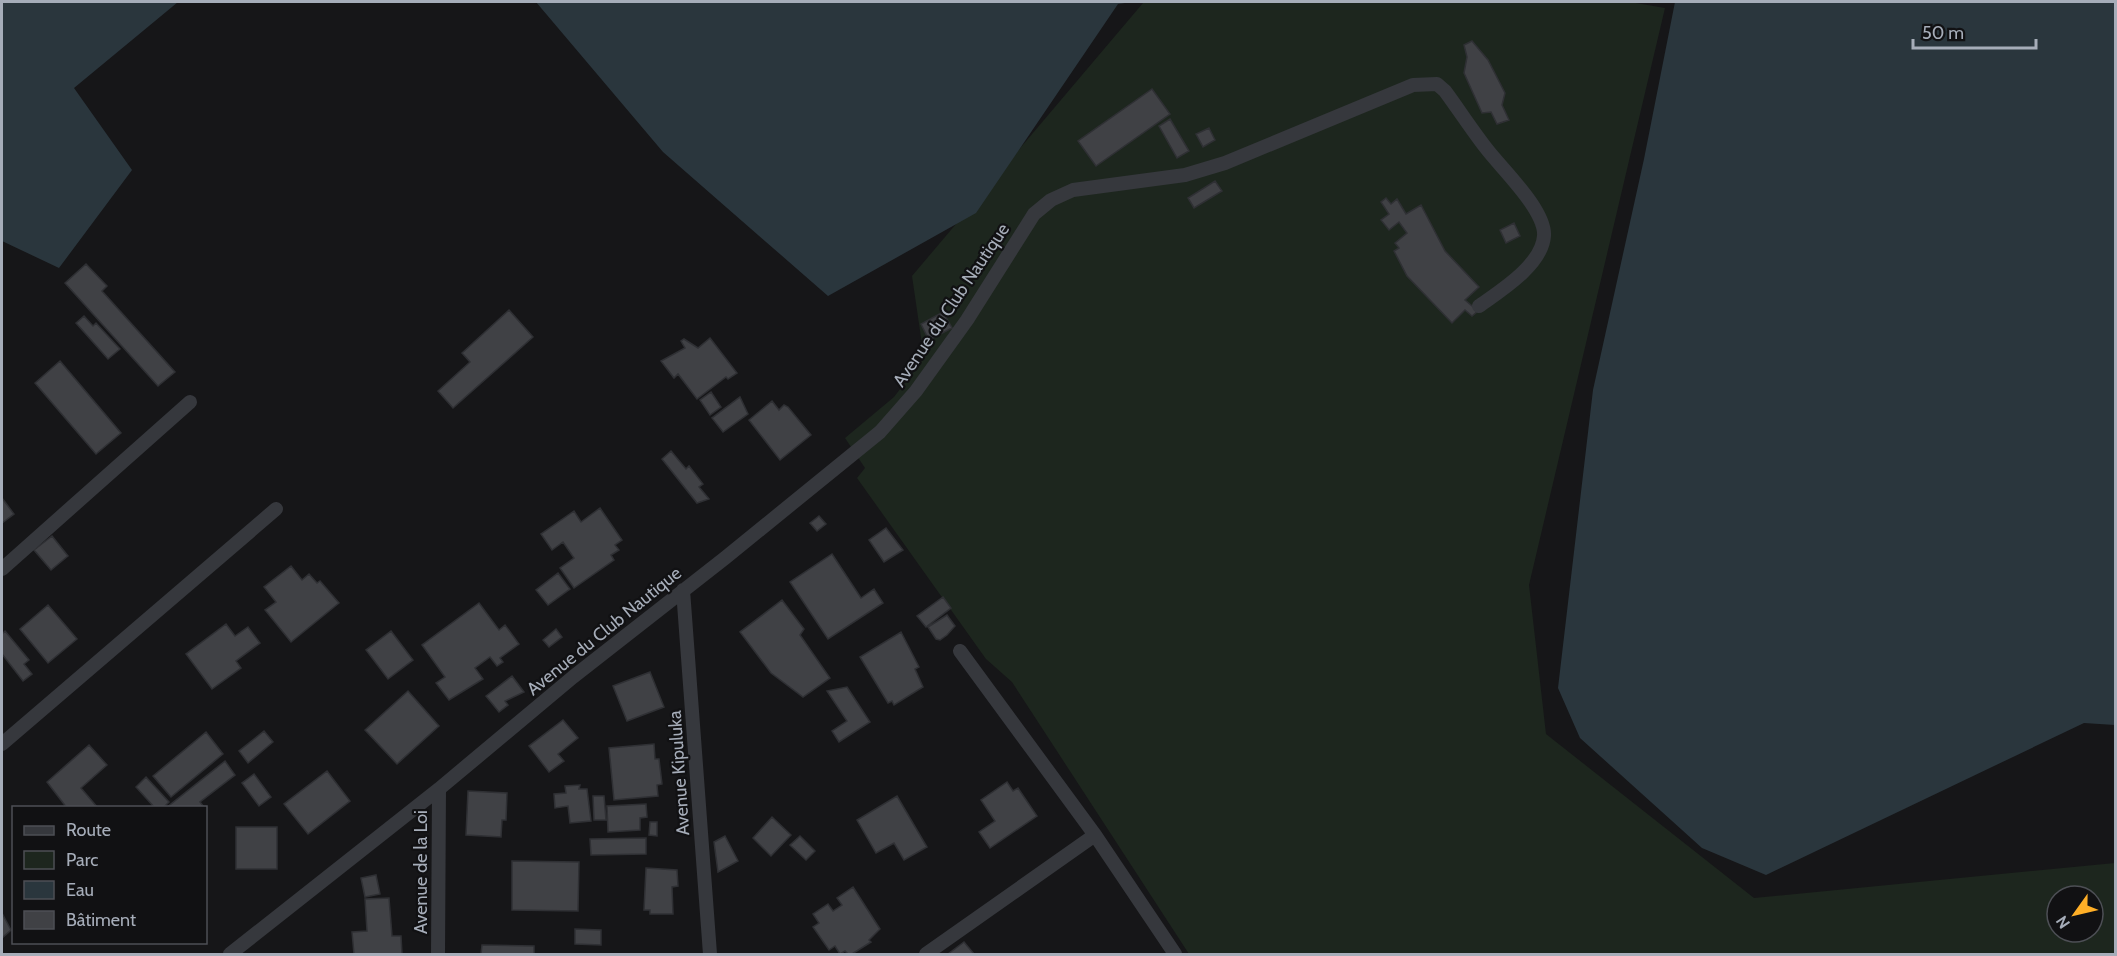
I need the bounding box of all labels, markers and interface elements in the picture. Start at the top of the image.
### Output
scale bar [1913,12,2036,50]
text: 50 m [1922,22,1964,44]
street label: Avenue du Club Nautique [888,219,1014,391]
street label: Avenue du Club Nautique [522,562,686,700]
street label: Avenue Kipuluka [664,709,694,836]
legend [12,806,207,944]
street label: Avenue de la Loi [410,810,432,934]
text: Route [66,819,111,841]
text: Parc [66,849,98,871]
text: Eau [66,879,94,901]
north arrow [2045,884,2105,944]
text: Bâtiment [66,909,136,931]
text: N [2052,912,2074,932]

